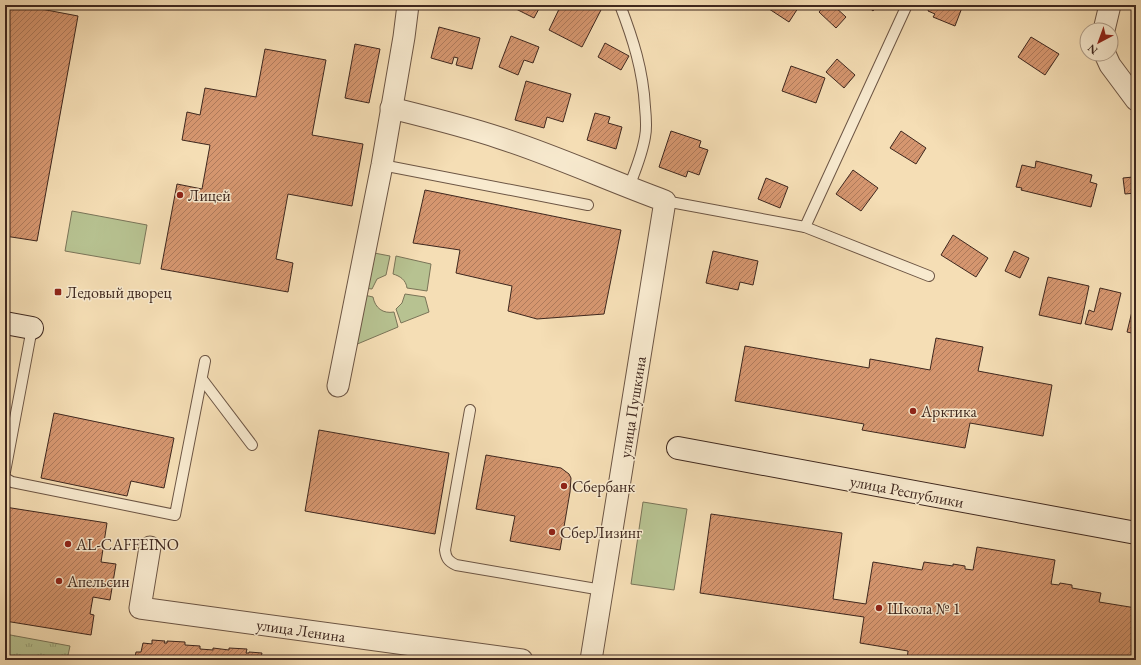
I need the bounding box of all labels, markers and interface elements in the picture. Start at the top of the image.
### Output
north arrow [1079,22,1119,62]
text: N [1084,41,1100,58]
place label: Лицей [188,185,231,206]
marker: Лицей [175,190,185,200]
place label: Ледовый дворец [66,282,173,303]
marker: Ледовый дворец [53,287,63,297]
street label: улица Пушкина [614,354,651,459]
place label: Арктика [920,401,977,422]
marker: Арктика [908,406,918,416]
street label: улица Республики [848,470,966,513]
place label: Сбербанк [572,476,635,497]
marker: Сбербанк [559,481,569,491]
place label: СберЛизинг [560,522,642,543]
marker: СберЛизинг [547,527,557,537]
place label: AL-CAFFEINO [75,534,179,555]
marker: AL-CAFFEINO [63,539,73,549]
place label: Апельсин [66,571,130,592]
marker: Апельсин [54,576,64,586]
place label: Школа № 1 [887,598,960,619]
marker: Школа № 1 [874,603,884,613]
street label: улица Ленина [255,614,347,647]

